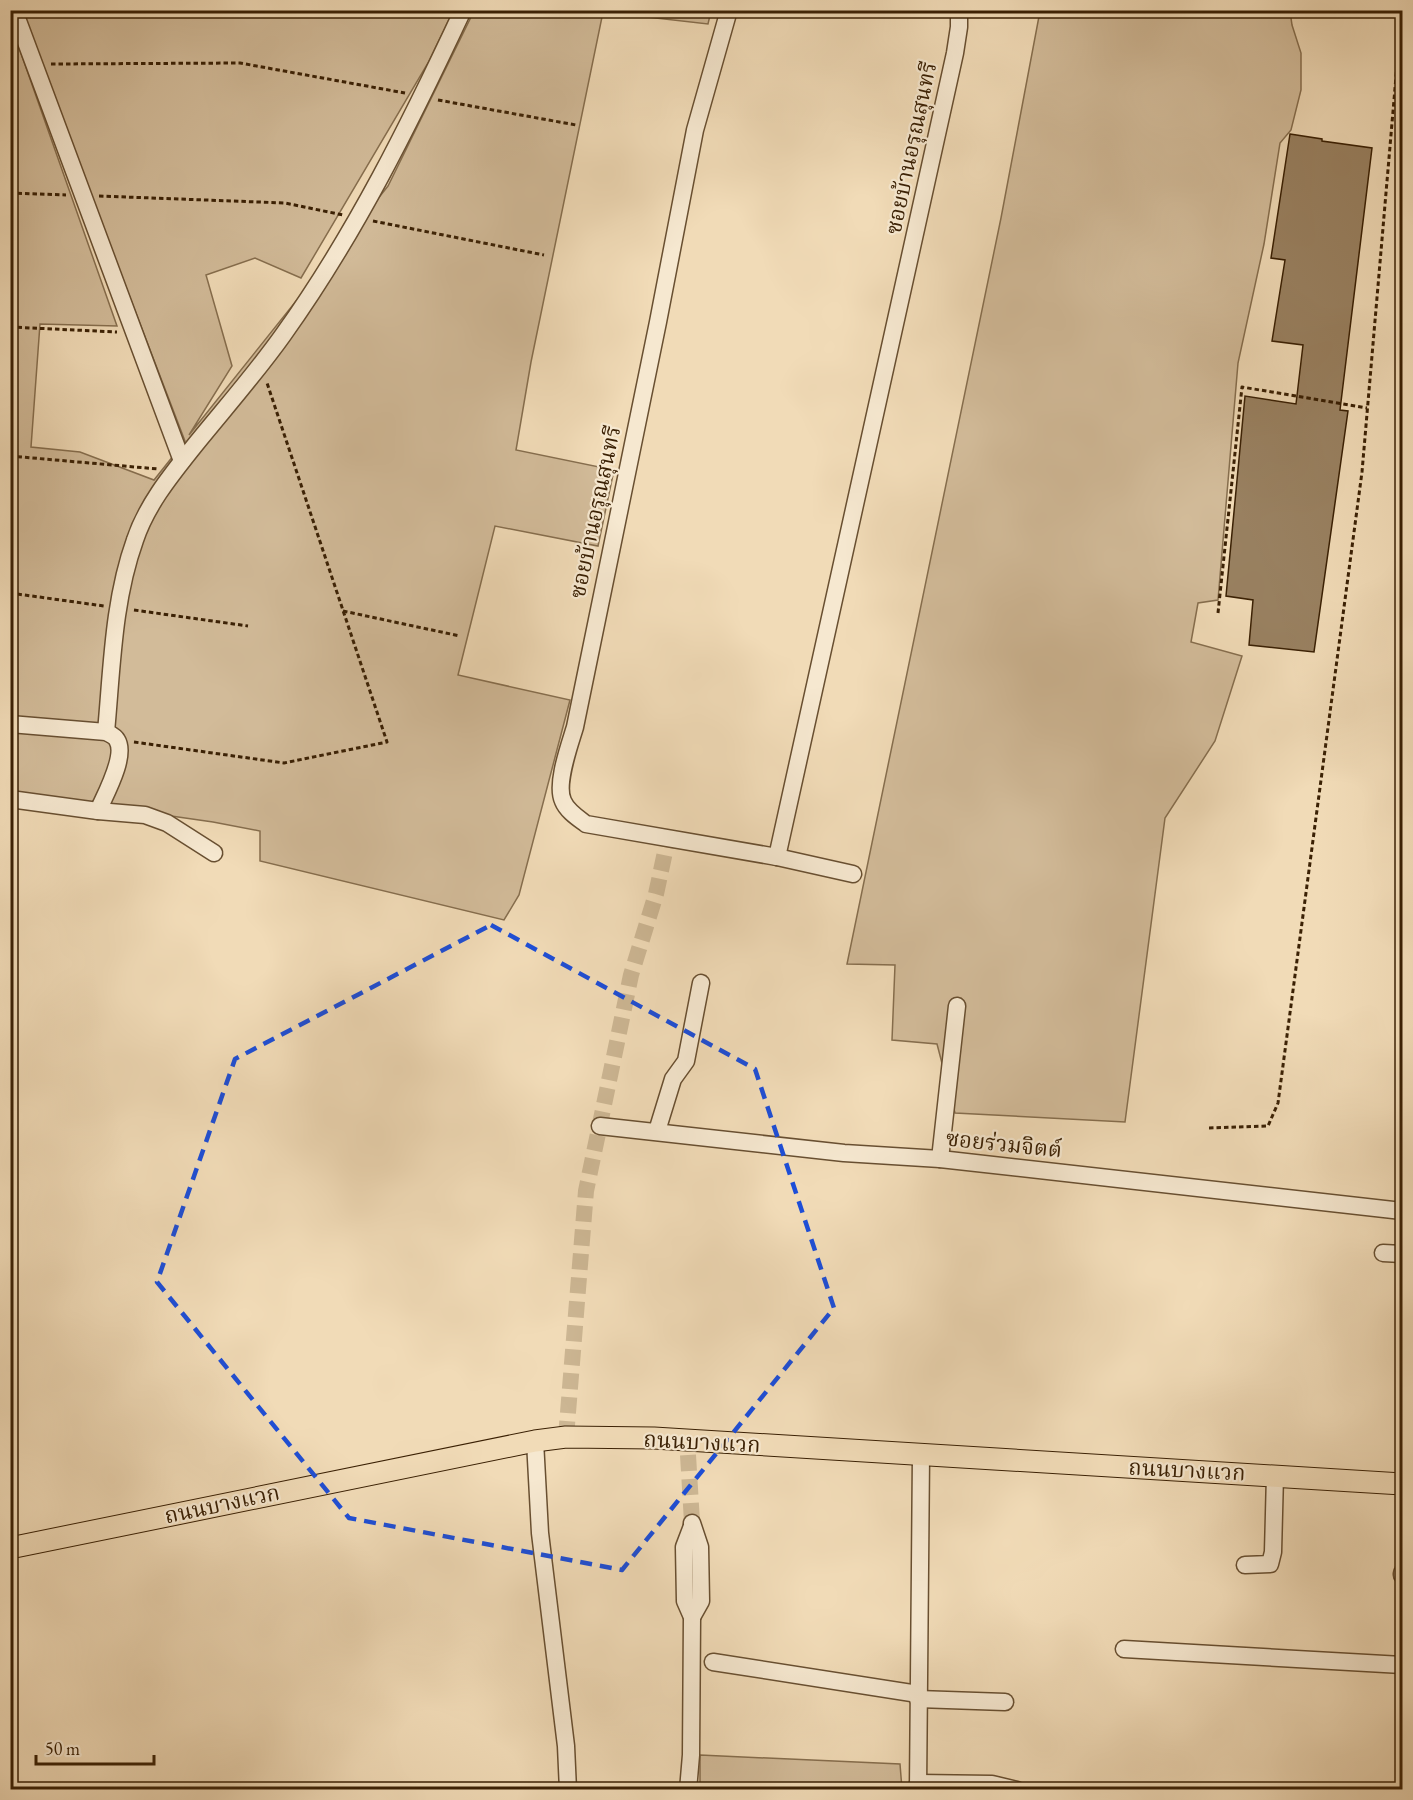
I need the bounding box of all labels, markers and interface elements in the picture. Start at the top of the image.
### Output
street label: ซอยบ้านอรุณสุนทรี [879,59,943,237]
street label: ซอยบ้านอรุณสุนทรี [563,423,627,601]
street label: ซอยร่วมจิตต์ [944,1123,1064,1165]
street label: ถนนบางแวก [643,1424,761,1460]
street label: ถนนบางแวก [1128,1452,1246,1488]
street label: ถนนบางแวก [162,1478,282,1530]
scale bar [36,1728,154,1766]
text: 50 m [45,1737,80,1760]

